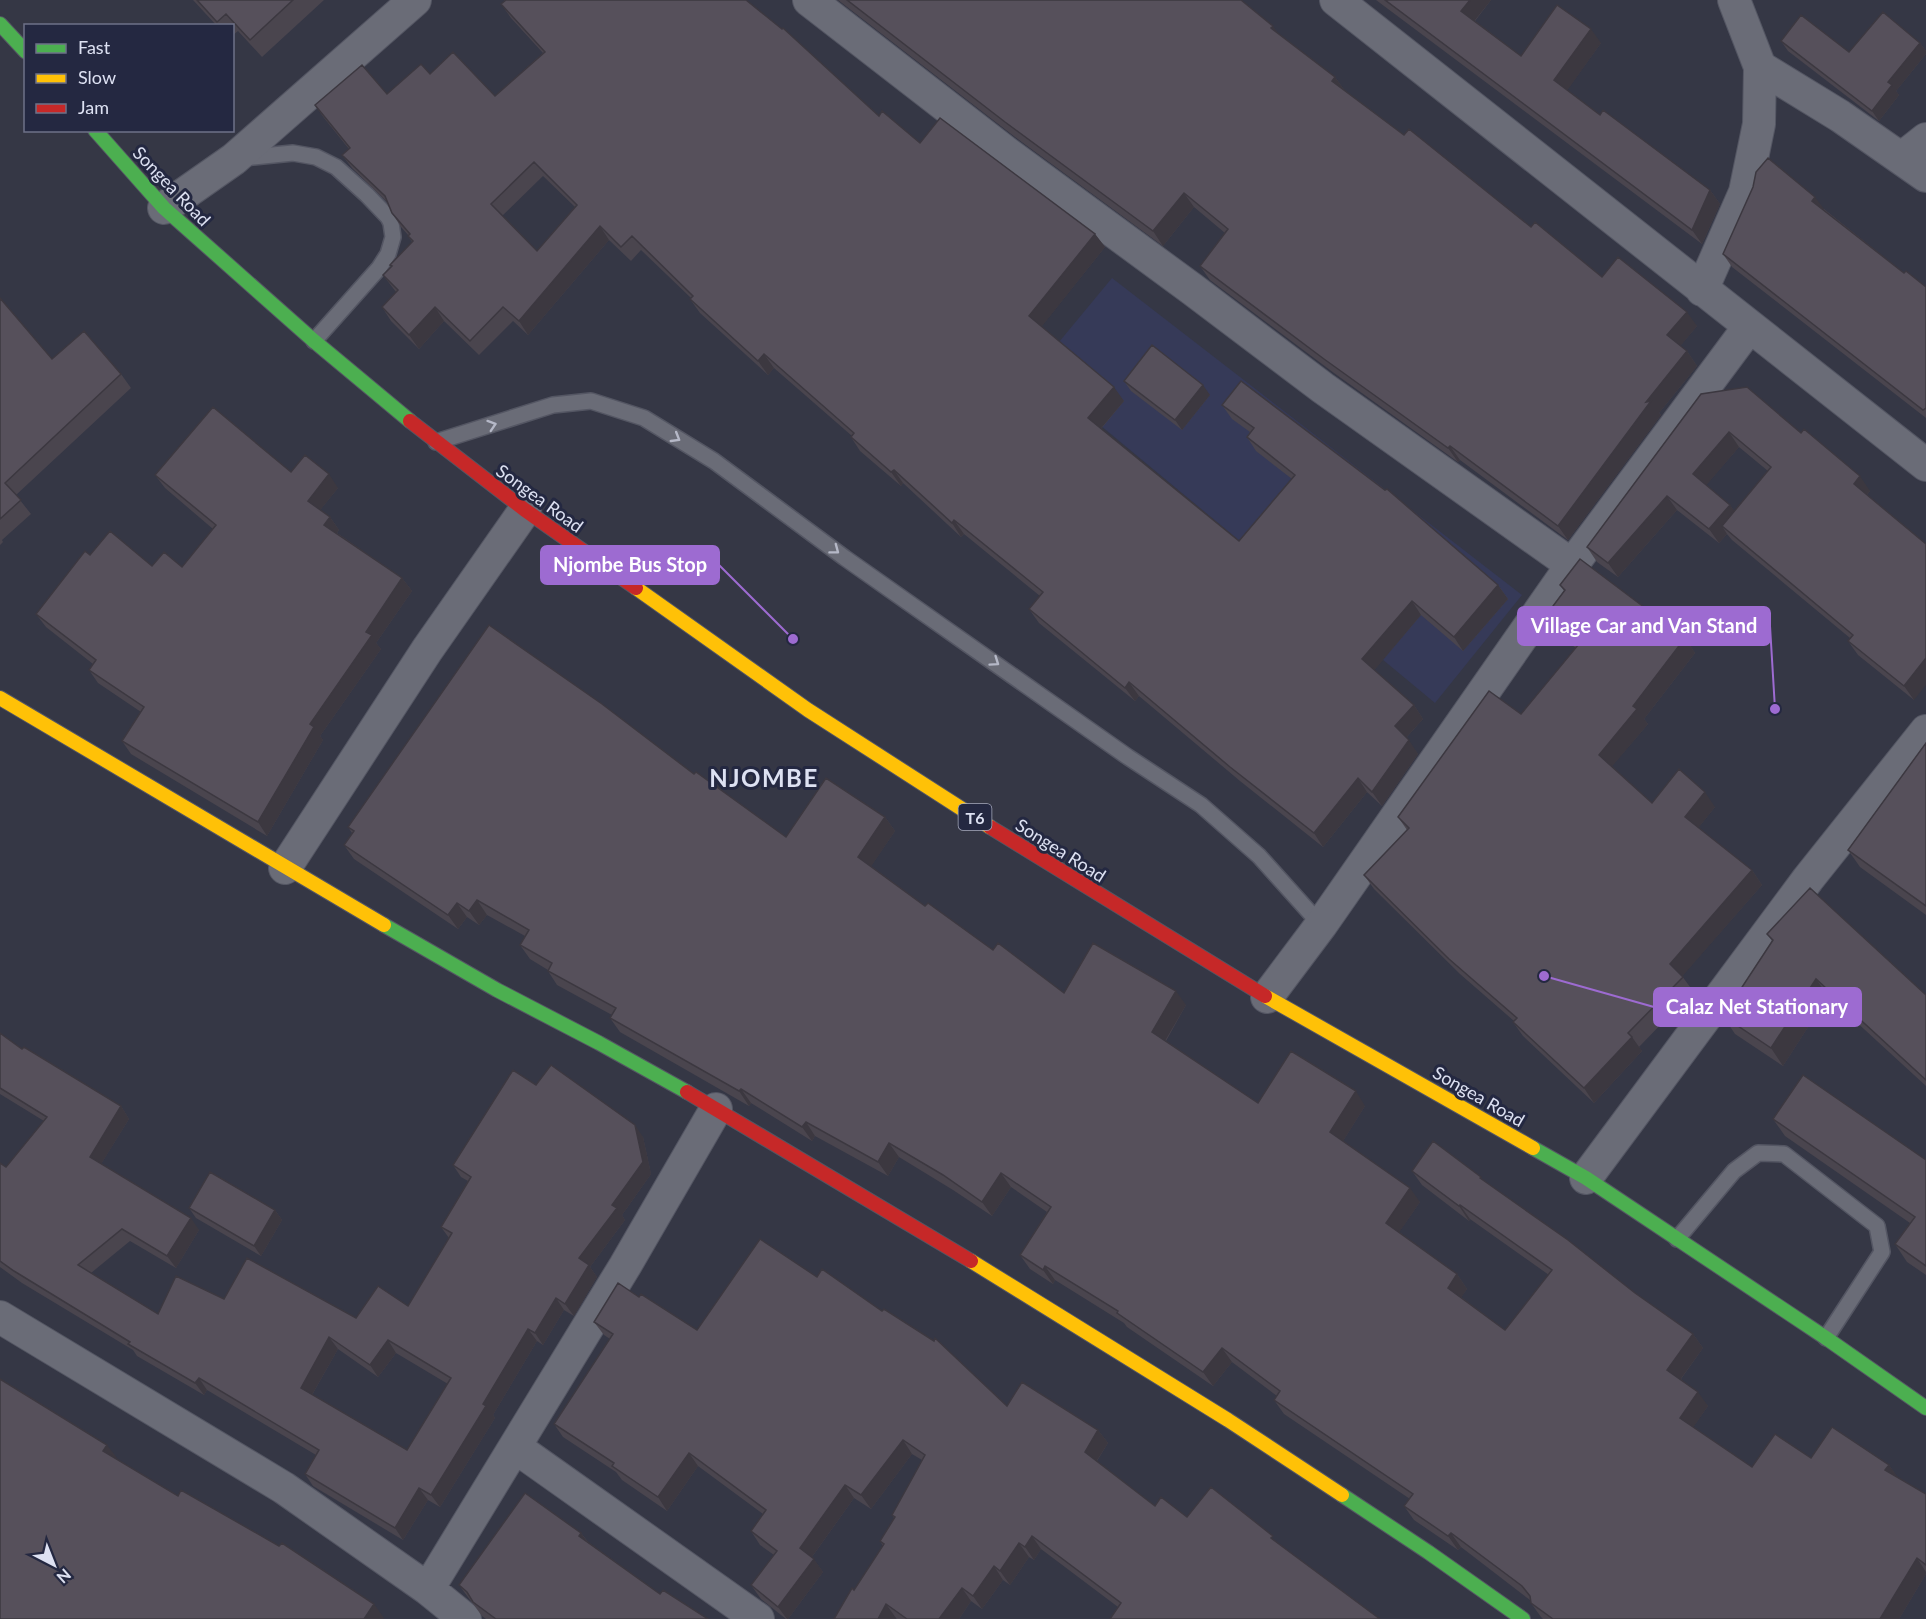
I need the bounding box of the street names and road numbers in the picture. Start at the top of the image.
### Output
street label: Songea Road [129,142,215,230]
street label: Songea Road [492,459,588,537]
road number: T6 [958,804,992,830]
street label: Songea Road [1012,814,1110,886]
street label: Songea Road [1429,1061,1529,1131]

